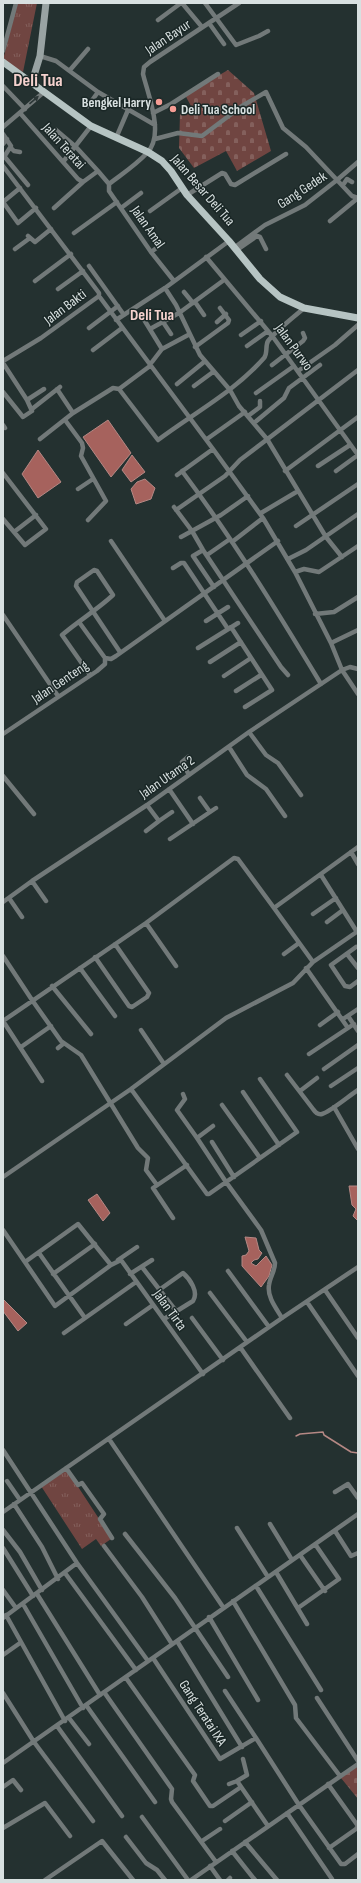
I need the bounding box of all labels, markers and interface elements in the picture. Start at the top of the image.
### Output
street label: Jalan Bayur [141,16,194,59]
district label: Deli Tua [13,70,63,91]
place label: Bengkel Harry [82,94,151,111]
one-way arrow [29,96,40,105]
marker: Bengkel Harry [154,97,164,107]
place label: Deli Tua School [181,101,255,118]
marker: Deli Tua School [168,104,178,114]
street label: Jalan Teratai [38,119,89,173]
street label: Jalan Besar Deli Tua [167,150,239,229]
street label: Gang Gedek [274,167,330,212]
street label: Jalan Amal [127,202,169,251]
street label: Jalan Bakti [40,286,89,329]
district label: Deli Tua [130,306,174,325]
street label: Jalan Purwo [271,319,317,374]
street label: Jalan Genteng [28,657,92,708]
street label: Jalan Utama 2 [135,752,198,803]
street label: Jalan Tirta [149,1285,191,1334]
street label: Gang Teratai IXA [175,1677,231,1750]

